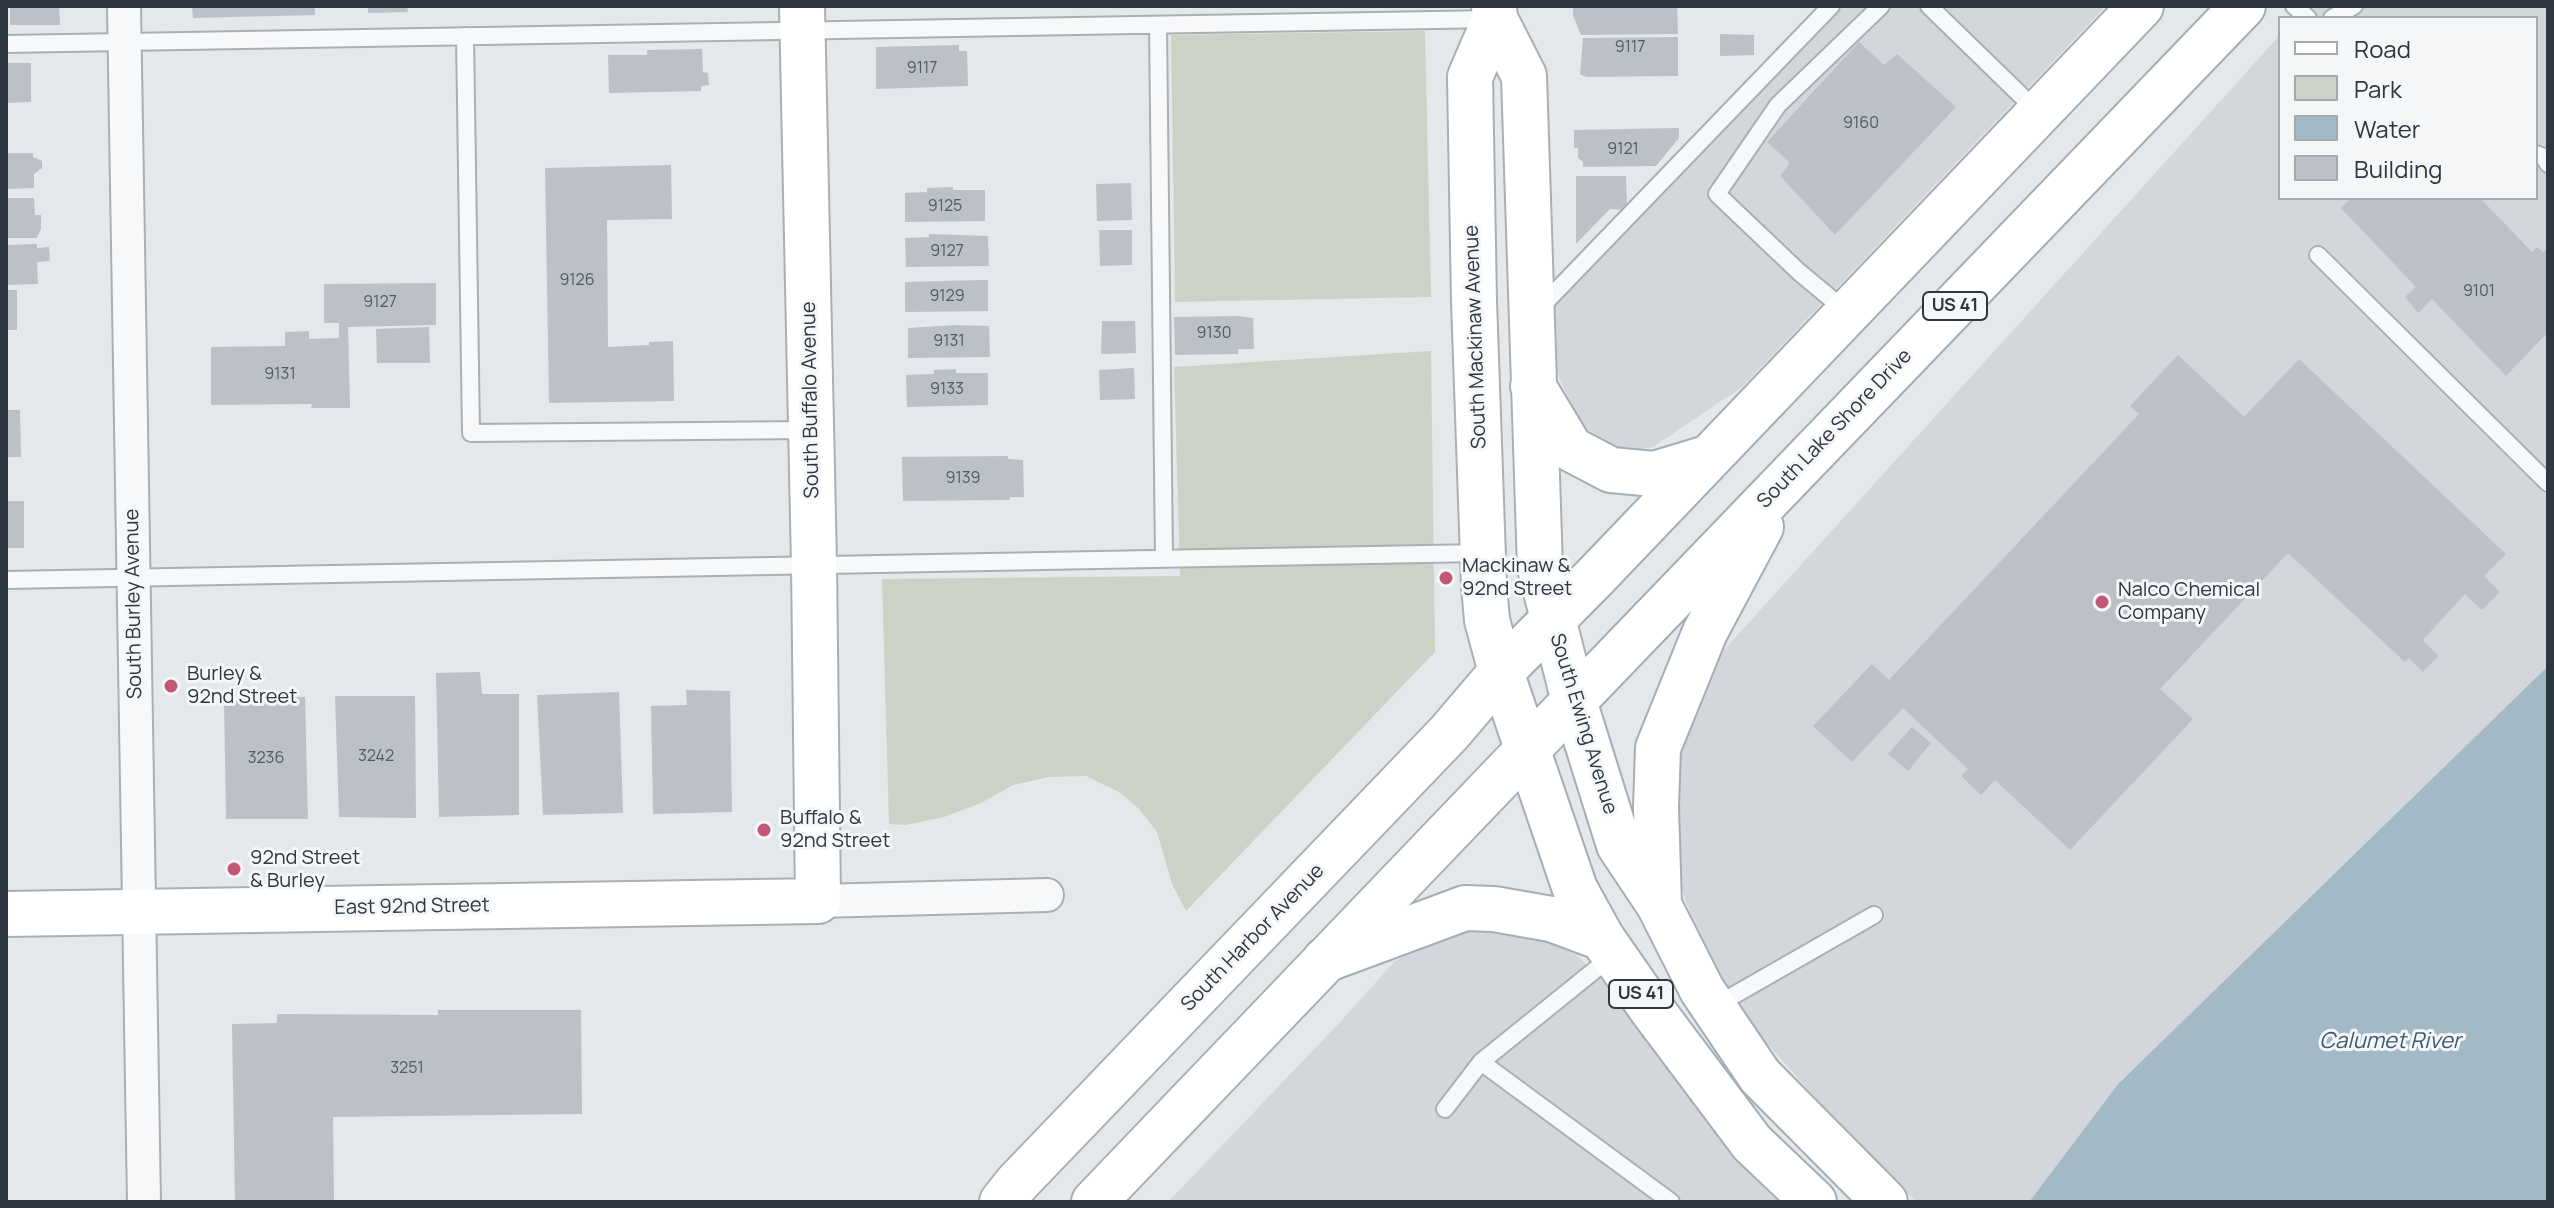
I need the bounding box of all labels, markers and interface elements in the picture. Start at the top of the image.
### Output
legend [2278,16,2538,200]
text: Road [2354,32,2411,65]
house number: 9117 [1615,38,1645,58]
house number: 9117 [907,59,937,79]
text: Park [2354,72,2402,105]
text: Water [2354,112,2421,145]
house number: 9160 [1843,114,1879,134]
house number: 9121 [1607,140,1639,160]
text: Building [2354,152,2442,185]
house number: 9125 [928,197,962,217]
street label: South Mackinaw Avenue [1460,225,1492,449]
house number: 9127 [930,242,964,262]
house number: 9126 [559,271,595,291]
house number: 9101 [2463,282,2495,302]
house number: 9129 [929,287,965,307]
road number: US 41 [1923,292,1987,320]
house number: 9127 [363,293,397,313]
street label: South Buffalo Avenue [797,301,825,499]
house number: 9130 [1197,324,1231,344]
house number: 9131 [933,332,965,352]
street label: South Lake Shore Drive [1753,344,1917,514]
house number: 9131 [264,365,296,385]
house number: 9133 [930,380,964,400]
house number: 9139 [946,469,980,489]
street label: South Burley Avenue [120,509,148,699]
place label: Mackinaw & 92nd Street [1462,554,1572,601]
marker: Mackinaw & 92nd Street [1437,569,1455,587]
place label: Nalco Chemical Company [2118,578,2260,625]
marker: Nalco Chemical Company [2093,593,2111,611]
street label: South Ewing Avenue [1544,631,1622,817]
place label: Burley & 92nd Street [187,662,297,709]
marker: Burley & 92nd Street [162,677,180,695]
house number: 3242 [358,747,394,767]
house number: 3236 [248,749,284,769]
place label: Buffalo & 92nd Street [780,806,890,853]
marker: Buffalo & 92nd Street [755,821,773,839]
place label: 92nd Street & Burley [250,846,360,893]
street label: South Harbor Avenue [1177,859,1329,1017]
marker: 92nd Street & Burley [225,860,243,878]
street label: East 92nd Street [334,894,490,920]
road number: US 41 [1609,980,1673,1008]
water label: Calumet River [2319,1029,2461,1055]
house number: 3251 [390,1059,424,1079]

